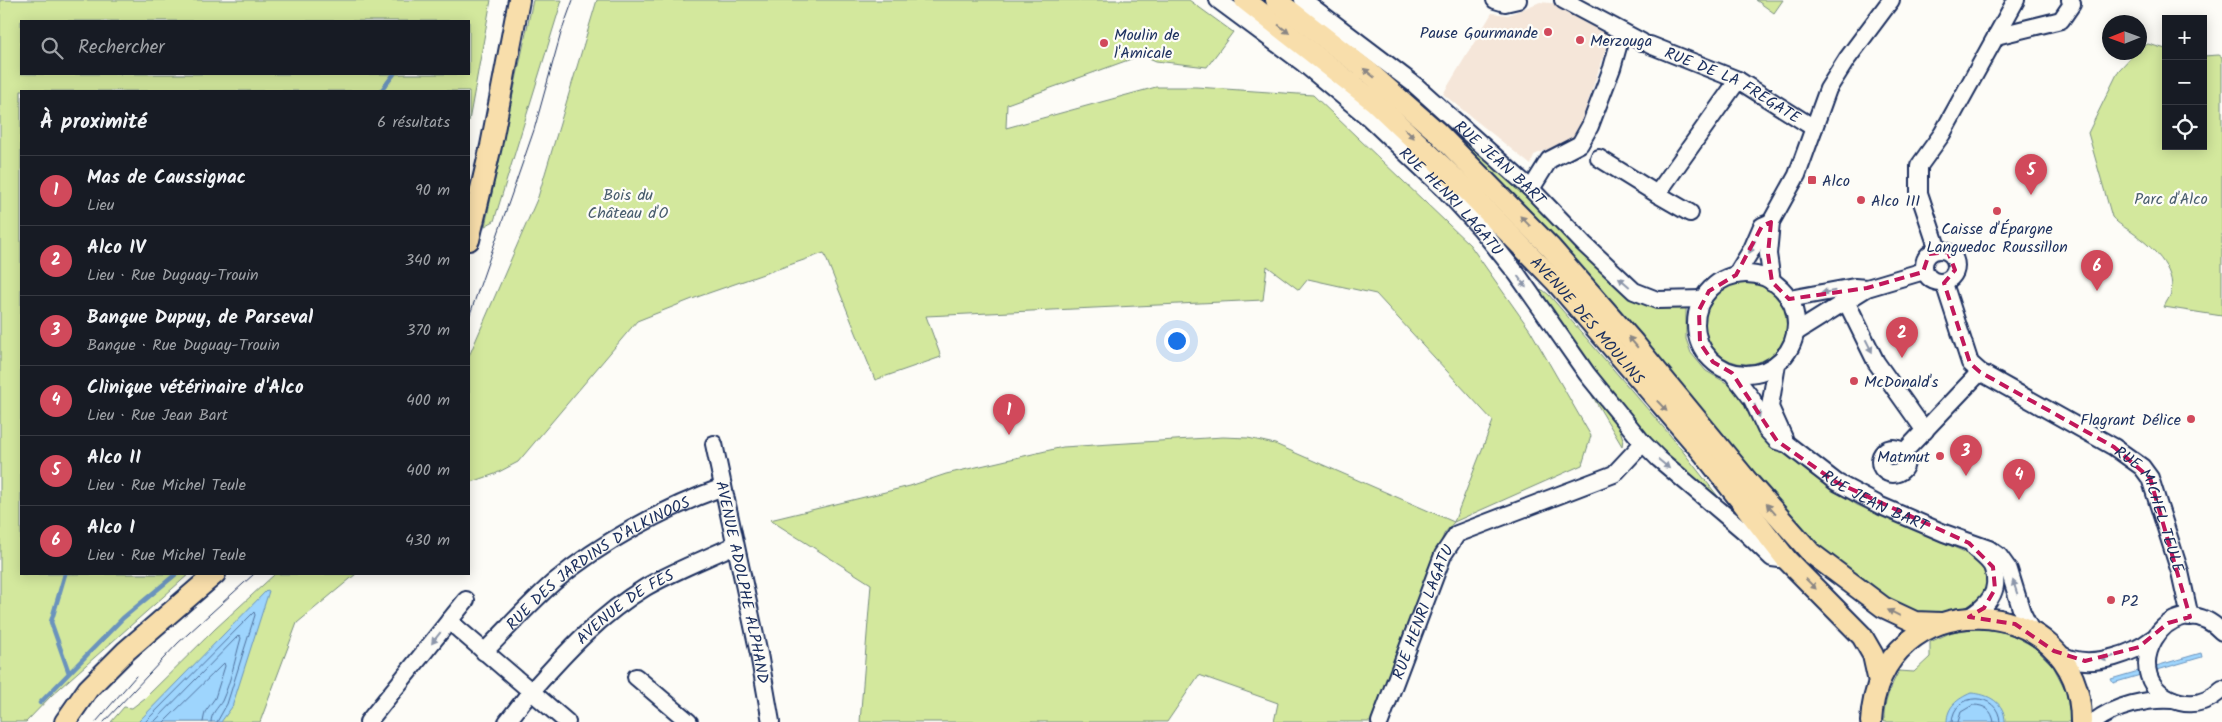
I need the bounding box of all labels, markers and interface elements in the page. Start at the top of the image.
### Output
north arrow [2102,15,2147,60]
map controls [2162,15,2207,150]
button: + [2162,15,2207,60]
search box [20,20,470,75]
place label: Pause Gourmande [1420,21,1538,46]
place label: Moulin de l'Amicale [1114,23,1179,66]
one-way arrow [1277,24,1290,35]
marker: Pause Gourmande [1542,26,1554,38]
place label: Merzouga [1590,29,1652,54]
text: Rechercher [78,33,165,63]
icon: search [38,34,66,62]
marker: Merzouga [1574,34,1586,46]
marker: Moulin de l'Amicale [1098,37,1110,49]
street label: RUE DE LA FRÉGATE [1660,41,1806,131]
button: − [2162,60,2207,105]
one-way arrow [1363,67,1376,78]
button: locate [2162,105,2207,150]
text: À proximité [40,106,147,139]
text: 6 résultats [377,110,450,135]
street label: RUE JEAN BART [1448,115,1552,213]
one-way arrow [1402,127,1414,139]
street label: RUE HENRI LAGATU [1393,142,1509,262]
pin: 5 [2015,154,2047,195]
text: Mas de Caussignac [87,163,246,193]
place label: Alco [1822,169,1850,194]
marker: Alco [1806,174,1818,186]
text: 1 [54,178,58,203]
text: 90 m [415,178,450,203]
park label: Bois du Château d'O [588,183,669,226]
park label: Parc d'Alco [2134,187,2208,212]
place label: Alco III [1871,189,1920,214]
text: Lieu [87,193,114,218]
marker: Alco III [1855,194,1867,206]
marker: Caisse d'Épargne Languedoc Roussillon [1991,205,2003,217]
one-way arrow [1519,215,1531,227]
place label: Caisse d'Épargne Languedoc Roussillon [1926,217,2068,260]
text: Alco IV [87,233,145,263]
one-way arrow [1748,240,1756,254]
text: 2 [51,248,61,273]
text: 340 m [405,248,450,273]
pin: 6 [2081,250,2113,291]
street label: AVENUE DES MOULINS [1523,251,1650,391]
text: Lieu · Rue Duguay-Trouin [87,263,259,288]
one-way arrow [1517,275,1527,289]
one-way arrow [1618,277,1631,288]
one-way arrow [1819,288,1835,296]
text: Banque Dupuy, de Parseval [87,303,313,333]
pin: 2 [1886,317,1918,358]
text: 3 [52,318,60,343]
text: 370 m [406,318,450,343]
your location [1164,328,1190,354]
text: Banque · Rue Duguay-Trouin [87,333,280,358]
one-way arrow [1627,336,1639,348]
one-way arrow [1865,339,1873,354]
place label: McDonald's [1864,370,1939,395]
text: Clinique vétérinaire d'Alco [87,373,304,403]
marker: McDonald's [1848,375,1860,387]
text: 4 [52,388,60,413]
text: 400 m [406,388,450,413]
pin: 1 [993,394,1025,435]
one-way arrow [1656,399,1668,411]
text: Lieu · Rue Jean Bart [87,403,228,428]
one-way arrow [1753,404,1761,419]
place label: Flagrant Délice [2080,408,2181,433]
marker: Flagrant Délice [2185,413,2197,425]
pin: 3 [1950,435,1982,476]
street label: RUE MICHEL TEULE [2109,440,2191,576]
text: Alco II [87,443,141,473]
place label: Matmut [1877,445,1931,470]
marker: Matmut [1934,450,1946,462]
text: 5 [52,458,60,483]
text: 400 m [406,458,450,483]
one-way arrow [1658,458,1671,469]
pin: 4 [2003,459,2035,500]
street label: RUE JEAN BART [1816,464,1933,539]
text: Lieu · Rue Michel Teule [87,473,246,498]
street label: AVENUE ADOLPHE ALPHAND [708,479,775,685]
street label: RUE DES JARDINS D'ALKINOOS [501,490,695,636]
one-way arrow [1766,503,1777,515]
text: Alco I [87,513,135,543]
text: 6 [52,528,60,553]
text: 430 m [405,528,450,553]
street label: RUE HENRI LAGATU [1386,540,1461,683]
text: Lieu · Rue Michel Teule [87,543,246,568]
street label: AVENUE DE FÈS [571,563,679,651]
one-way arrow [1805,578,1817,590]
one-way arrow [2010,580,2018,595]
place label: P2 [2121,589,2139,614]
marker: P2 [2105,594,2117,606]
one-way arrow [1887,609,1901,617]
one-way arrow [430,631,441,644]
one-way arrow [2100,654,2115,662]

